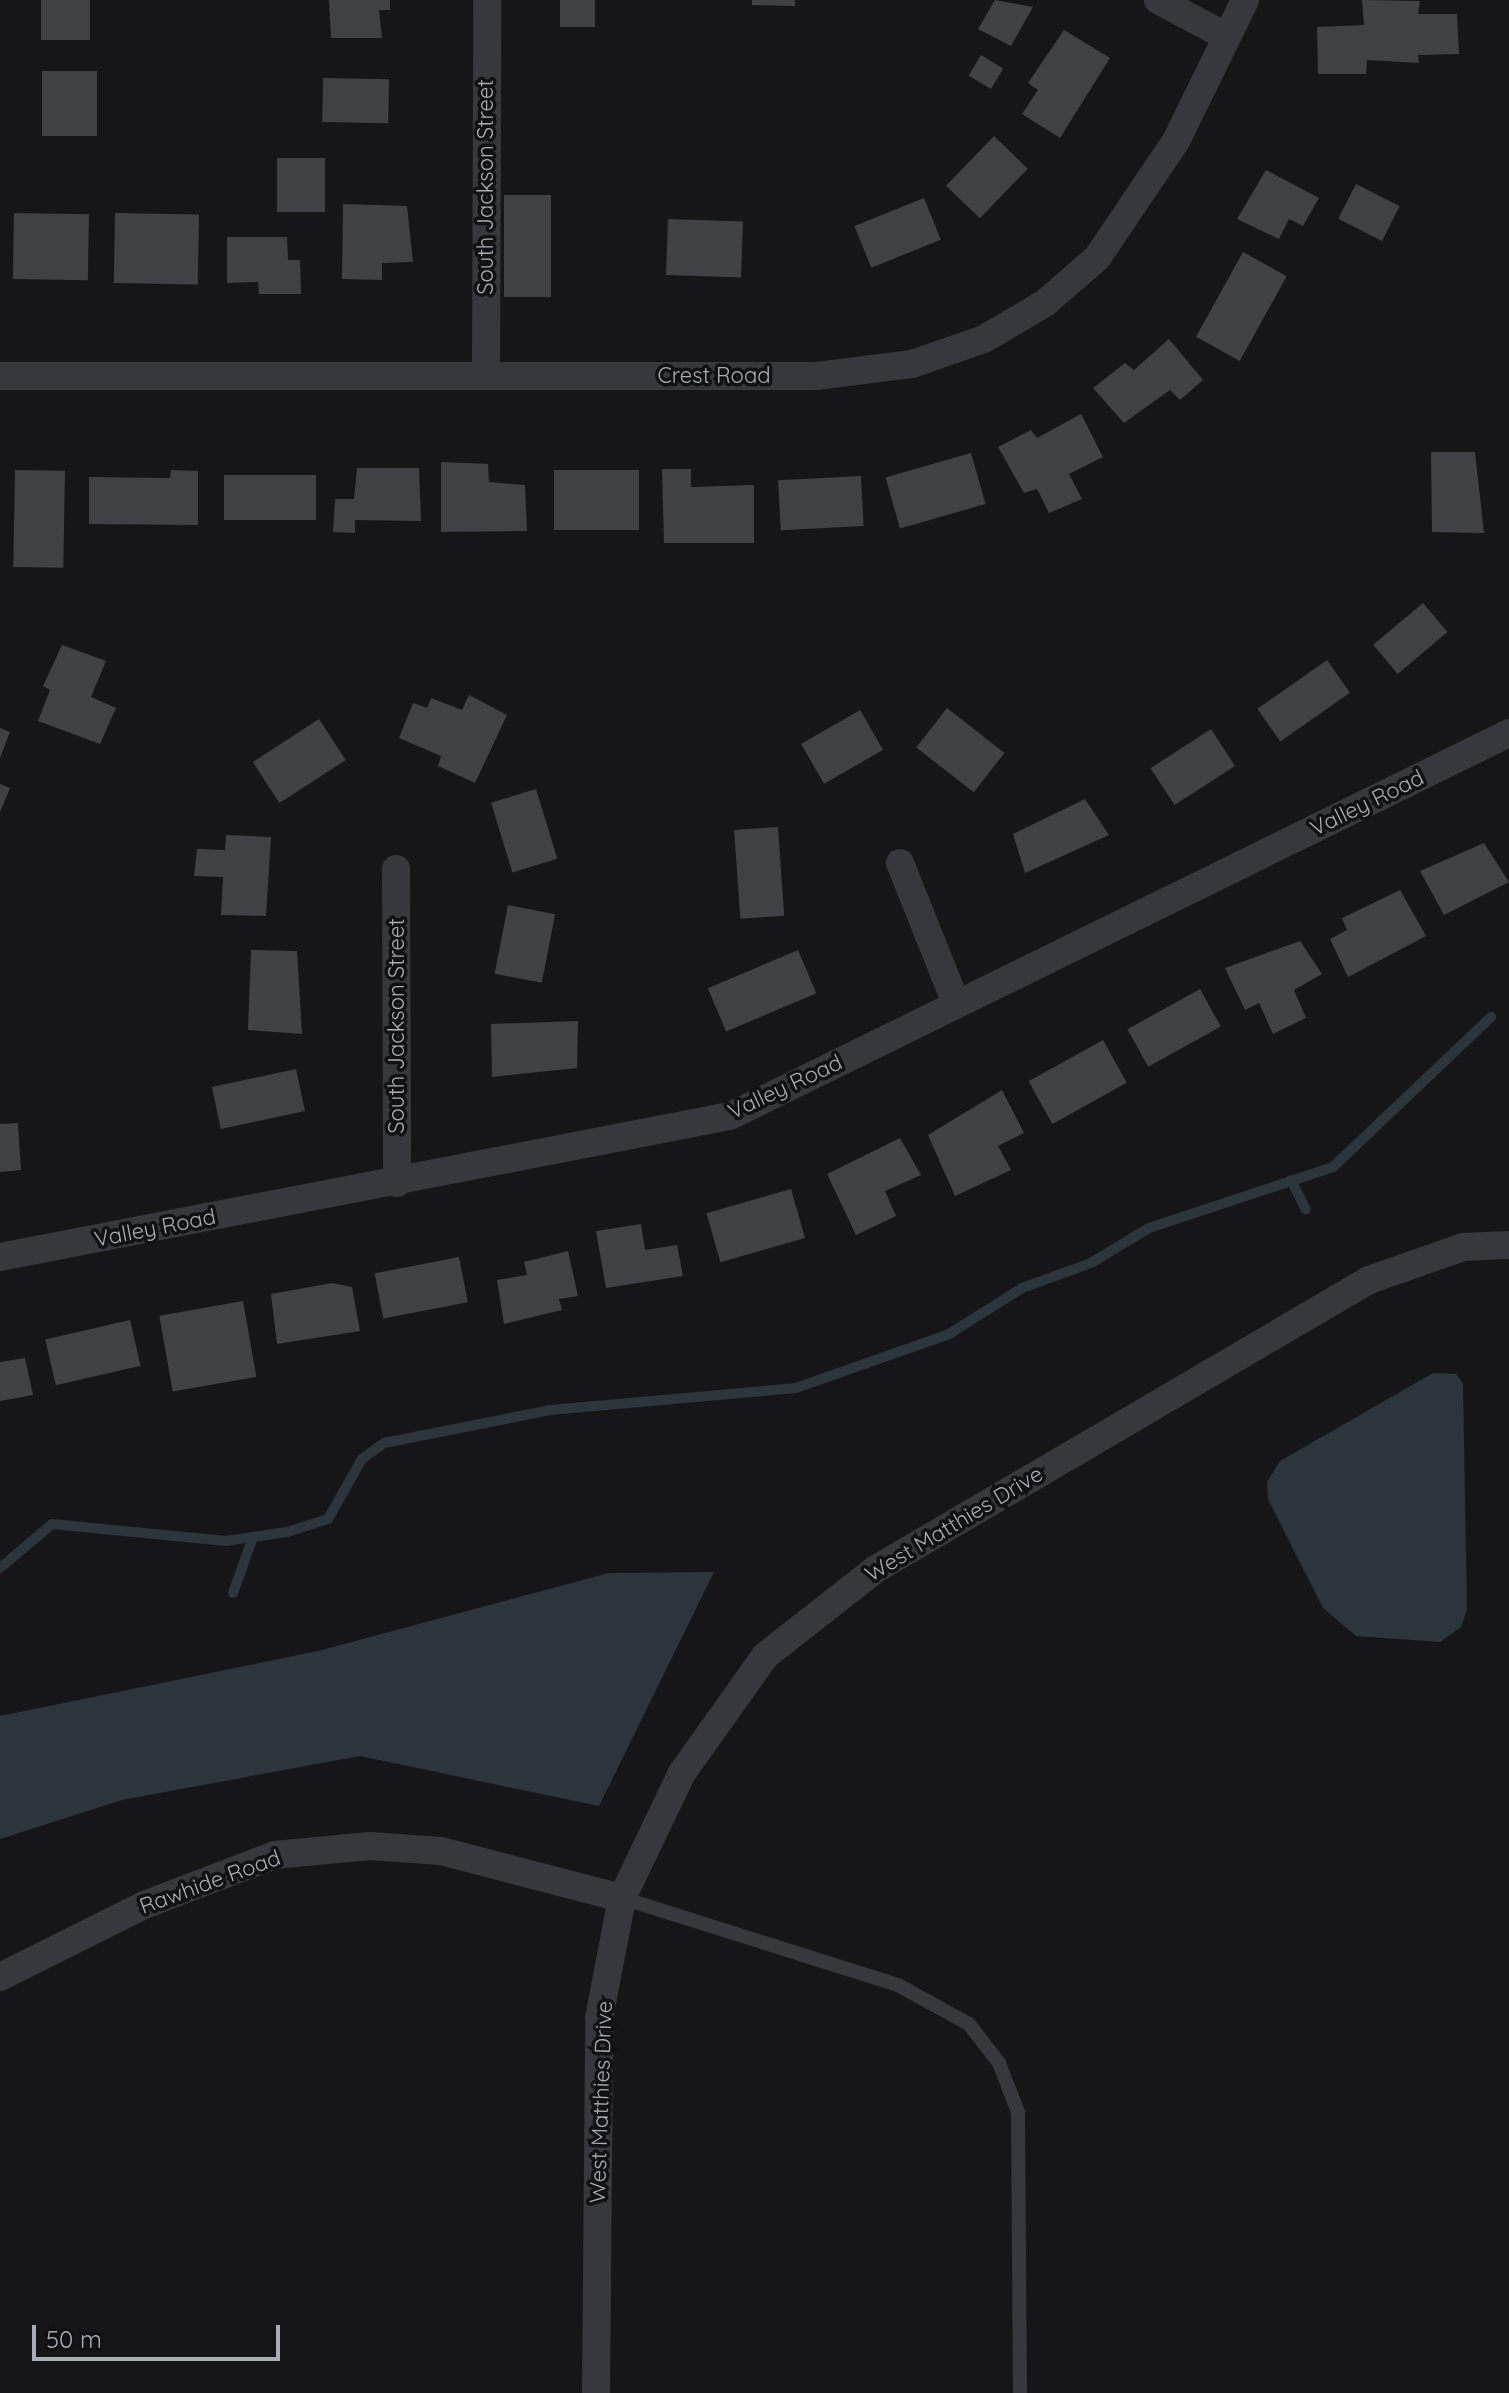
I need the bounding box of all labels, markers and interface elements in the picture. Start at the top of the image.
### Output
street label: South Jackson Street [473,79,499,295]
street label: Crest Road [657,363,771,389]
street label: Valley Road [1306,764,1428,842]
street label: South Jackson Street [384,918,410,1134]
street label: Valley Road [724,1049,846,1125]
street label: Valley Road [92,1203,218,1253]
street label: West Matthies Drive [860,1461,1048,1587]
street label: Rawhide Road [136,1844,284,1920]
street label: West Matthies Drive [584,2000,618,2204]
scale bar [36,2309,284,2359]
text: 50 m [46,2324,102,2354]

